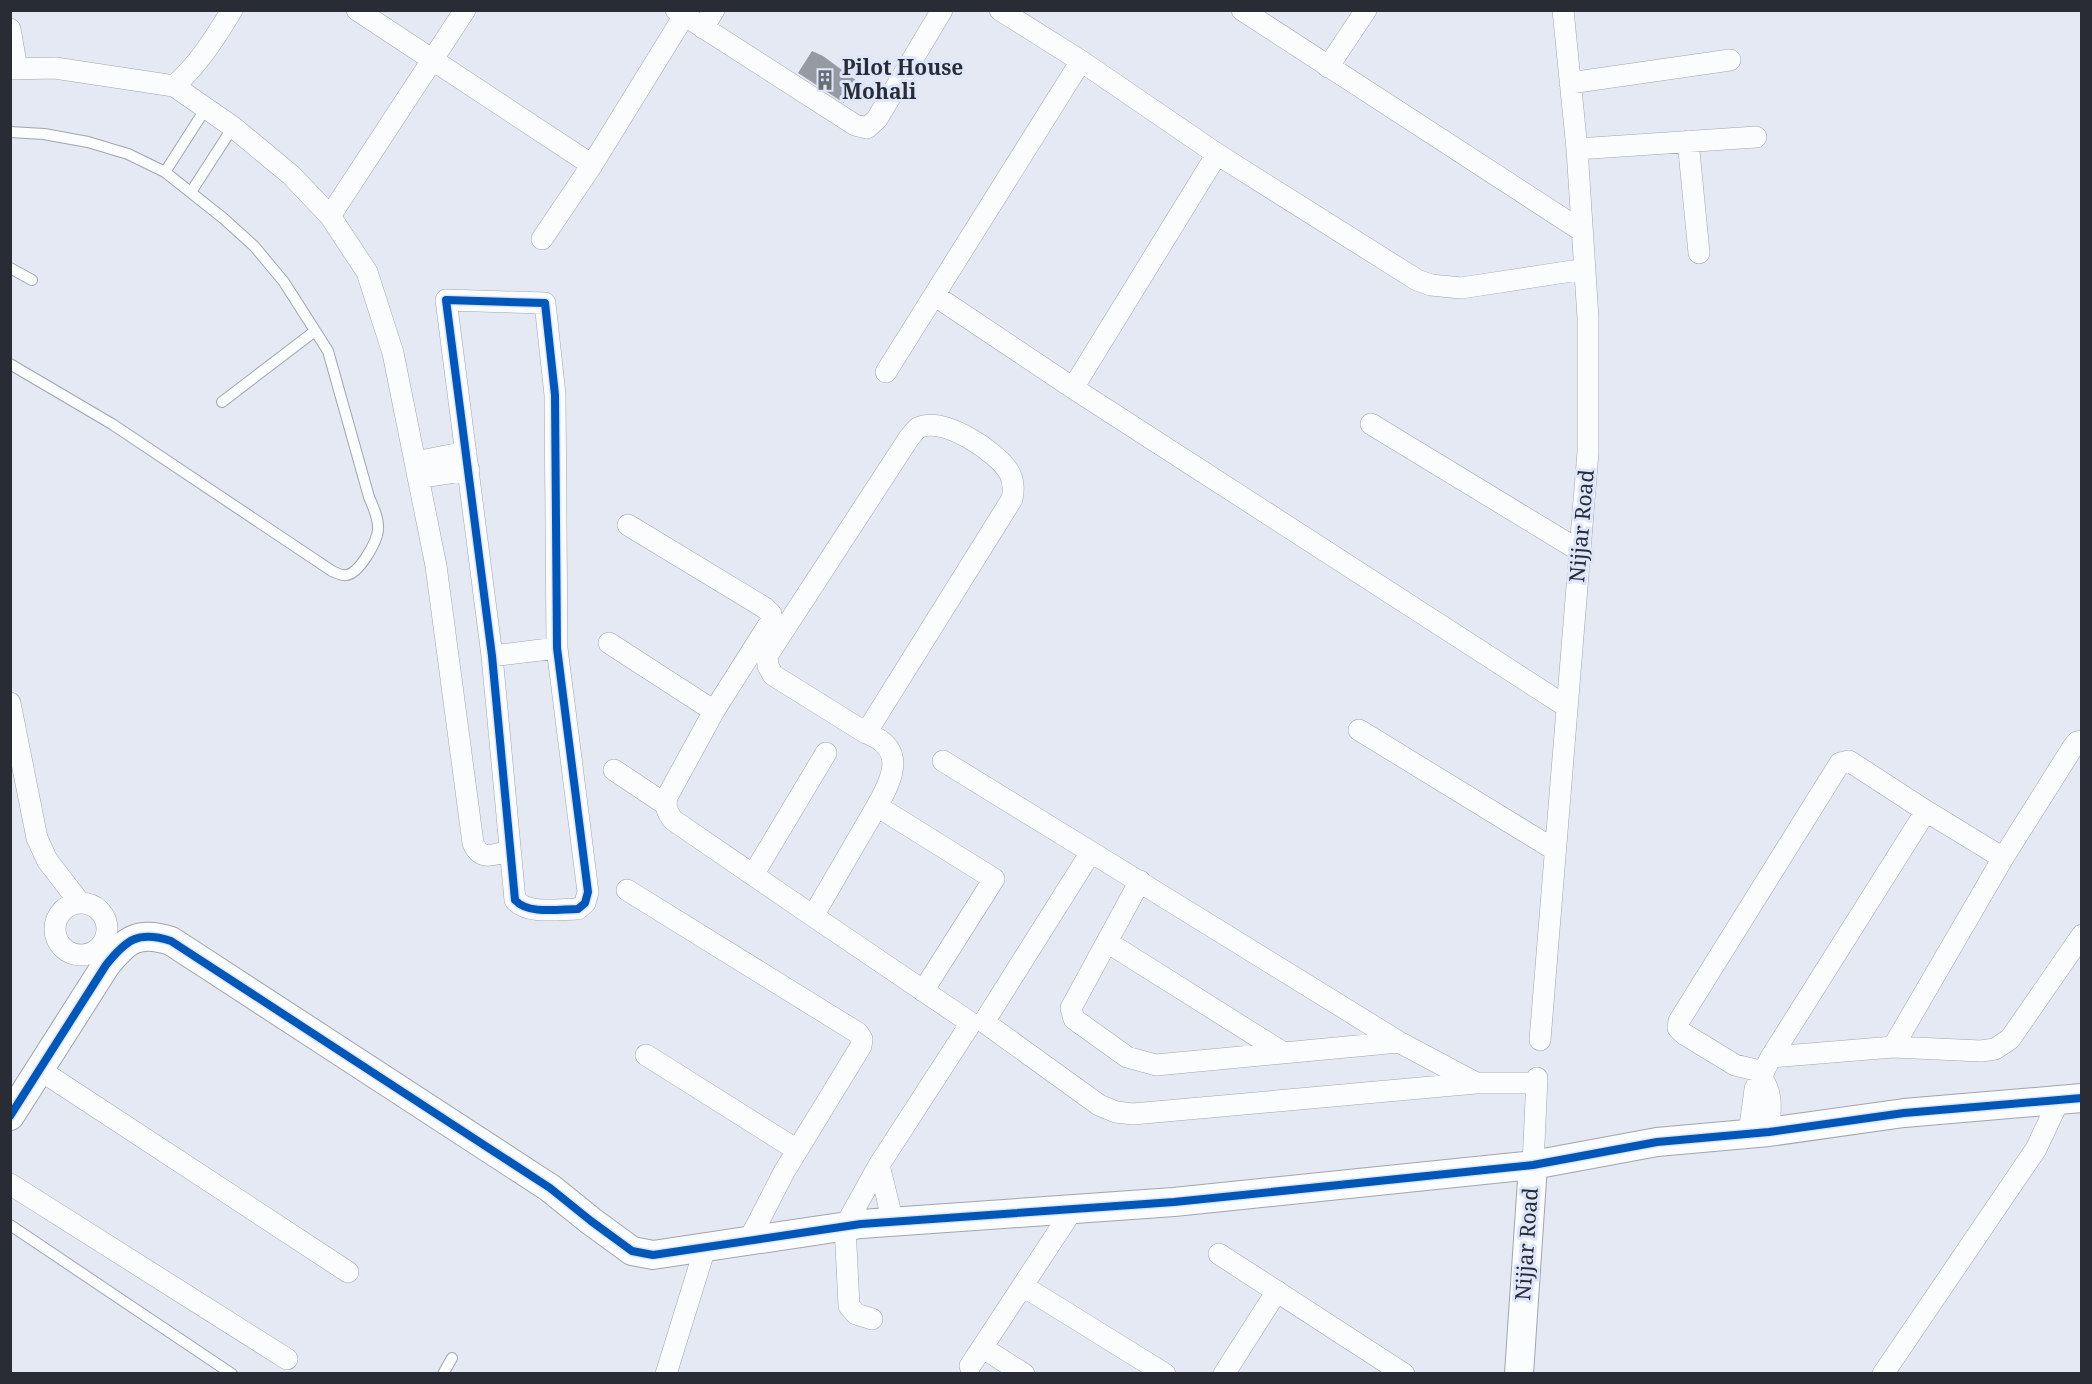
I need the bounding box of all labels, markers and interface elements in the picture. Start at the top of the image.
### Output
place label: Pilot House Mohali [842,53,963,105]
building icon: Pilot House Mohali [813,68,837,92]
street label: Nijjar Road [1562,468,1600,583]
street label: Nijjar Road [1508,1186,1544,1301]

